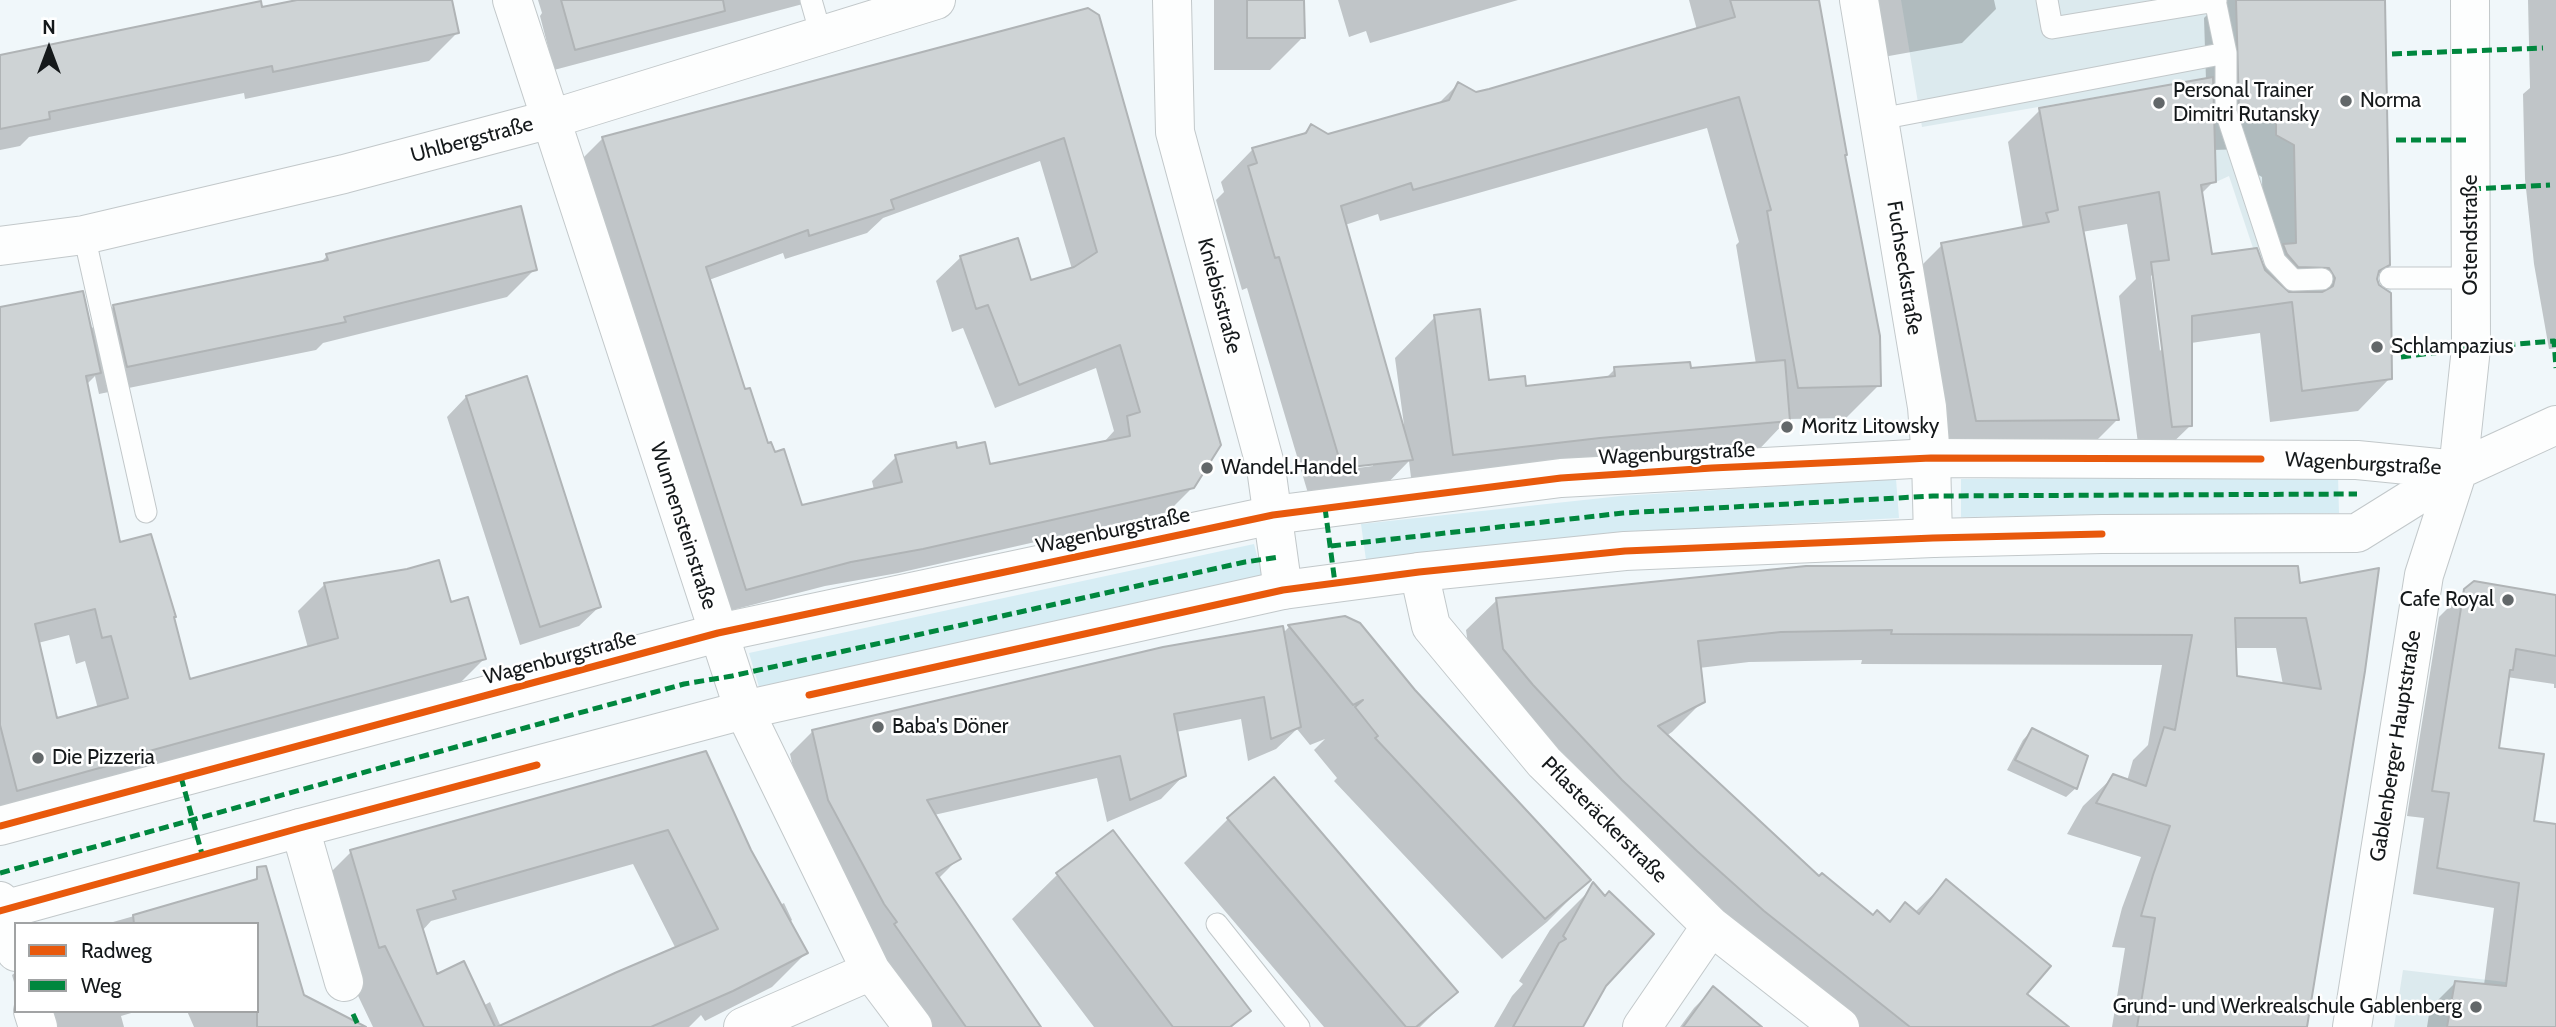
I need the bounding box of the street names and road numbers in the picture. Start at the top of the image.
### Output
street label: Uhlbergstraße [408,112,536,168]
street label: Ostendstraße [2458,175,2484,295]
street label: Fuchseckstraße [1881,199,1927,337]
street label: Kniebisstraße [1191,235,1247,357]
street label: Wagenburgstraße [1598,437,1756,471]
street label: Wunnensteinstraße [644,439,722,613]
street label: Wagenburgstraße [2284,447,2442,481]
street label: Wagenburgstraße [1034,502,1192,560]
street label: Wagenburgstraße [481,626,639,690]
street label: Gablenberger Hauptstraße [2365,628,2427,864]
street label: Pflasteräckerstraße [1536,752,1672,888]

